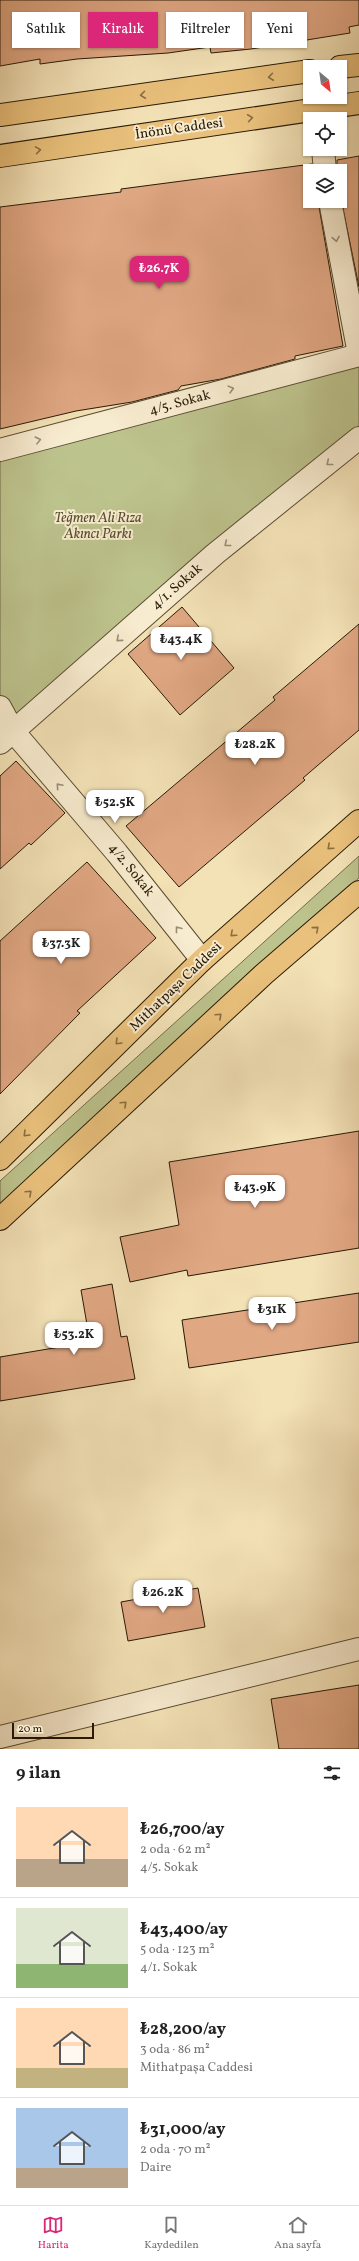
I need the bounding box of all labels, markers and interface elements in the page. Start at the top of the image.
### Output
chip: Satılık [12,12,80,48]
chip: Kiralık [88,12,158,48]
chip: Filtreler [166,12,244,48]
chip: Yeni [252,12,307,48]
north arrow [303,60,347,104]
map controls [303,60,347,208]
one-way arrow [268,72,274,81]
one-way arrow [140,90,146,99]
button: locate [303,112,347,156]
street label: İnönü Caddesi [134,113,224,145]
one-way arrow [247,114,253,123]
one-way arrow [35,146,42,154]
button: layers [303,164,347,208]
one-way arrow [331,236,340,243]
pin: ₺26.7K [126,256,192,290]
text: ₺26.7K [139,260,179,278]
street label: 4/5. Sokak [147,386,213,420]
one-way arrow [228,386,234,394]
one-way arrow [35,437,41,445]
one-way arrow [326,458,333,465]
park label: Teğmen Ali Rıza Akıncı Parkı [54,509,142,544]
one-way arrow [225,540,232,547]
street label: 4/1. Sokak [147,559,207,614]
pin: ₺43.4K [148,627,214,661]
text: ₺43.4K [160,631,202,649]
one-way arrow [116,634,123,641]
pin: ₺28.2K [222,732,288,766]
text: ₺28.2K [234,736,276,754]
one-way arrow [57,783,64,790]
pin: ₺52.5K [82,790,148,824]
text: ₺52.5K [95,794,135,812]
street label: 4/2. Sokak [104,839,159,901]
one-way arrow [327,843,335,850]
one-way arrow [175,927,182,934]
one-way arrow [311,927,319,934]
one-way arrow [230,929,238,936]
pin: ₺37.3K [28,931,94,965]
text: ₺37.3K [42,935,80,953]
street label: Mithatpaşa Caddesi [126,938,226,1036]
one-way arrow [214,1013,222,1021]
one-way arrow [115,1038,123,1045]
one-way arrow [119,1102,127,1109]
one-way arrow [23,1129,31,1137]
pin: ₺43.9K [222,1175,288,1209]
text: ₺43.9K [234,1179,276,1197]
one-way arrow [24,1190,32,1198]
pin: ₺31K [248,1297,296,1331]
text: ₺31K [258,1301,286,1319]
pin: ₺53.2K [41,1322,107,1356]
text: ₺53.2K [54,1326,94,1344]
pin: ₺26.2K [130,1580,196,1614]
text: ₺26.2K [142,1584,184,1602]
scale bar [12,1721,94,1740]
text: 20 m [18,1722,42,1737]
text: 9 ilan [16,1762,61,1785]
icon: filters [321,1762,343,1784]
text: ₺26,700/ay [140,1818,225,1841]
icon: home [48,1823,96,1871]
text: 2 oda · 62 m² [140,1841,211,1859]
text: 4/5. Sokak [140,1859,198,1877]
text: ₺43,400/ay [140,1918,228,1941]
icon: home [48,1924,96,1972]
text: 5 oda · 123 m² [140,1941,215,1959]
text: 4/1. Sokak [140,1959,197,1977]
text: ₺28,200/ay [140,2018,226,2041]
icon: home [48,2024,96,2072]
text: 3 oda · 86 m² [140,2041,210,2059]
text: Mithatpaşa Caddesi [140,2059,253,2077]
text: ₺31,000/ay [140,2118,226,2141]
icon: home [48,2124,96,2172]
text: 2 oda · 70 m² [140,2141,211,2159]
text: Daire [140,2159,172,2177]
tab: Harita [38,2214,69,2253]
tab: Kaydedilen [144,2214,199,2253]
tab: Ana sayfa [274,2214,321,2253]

